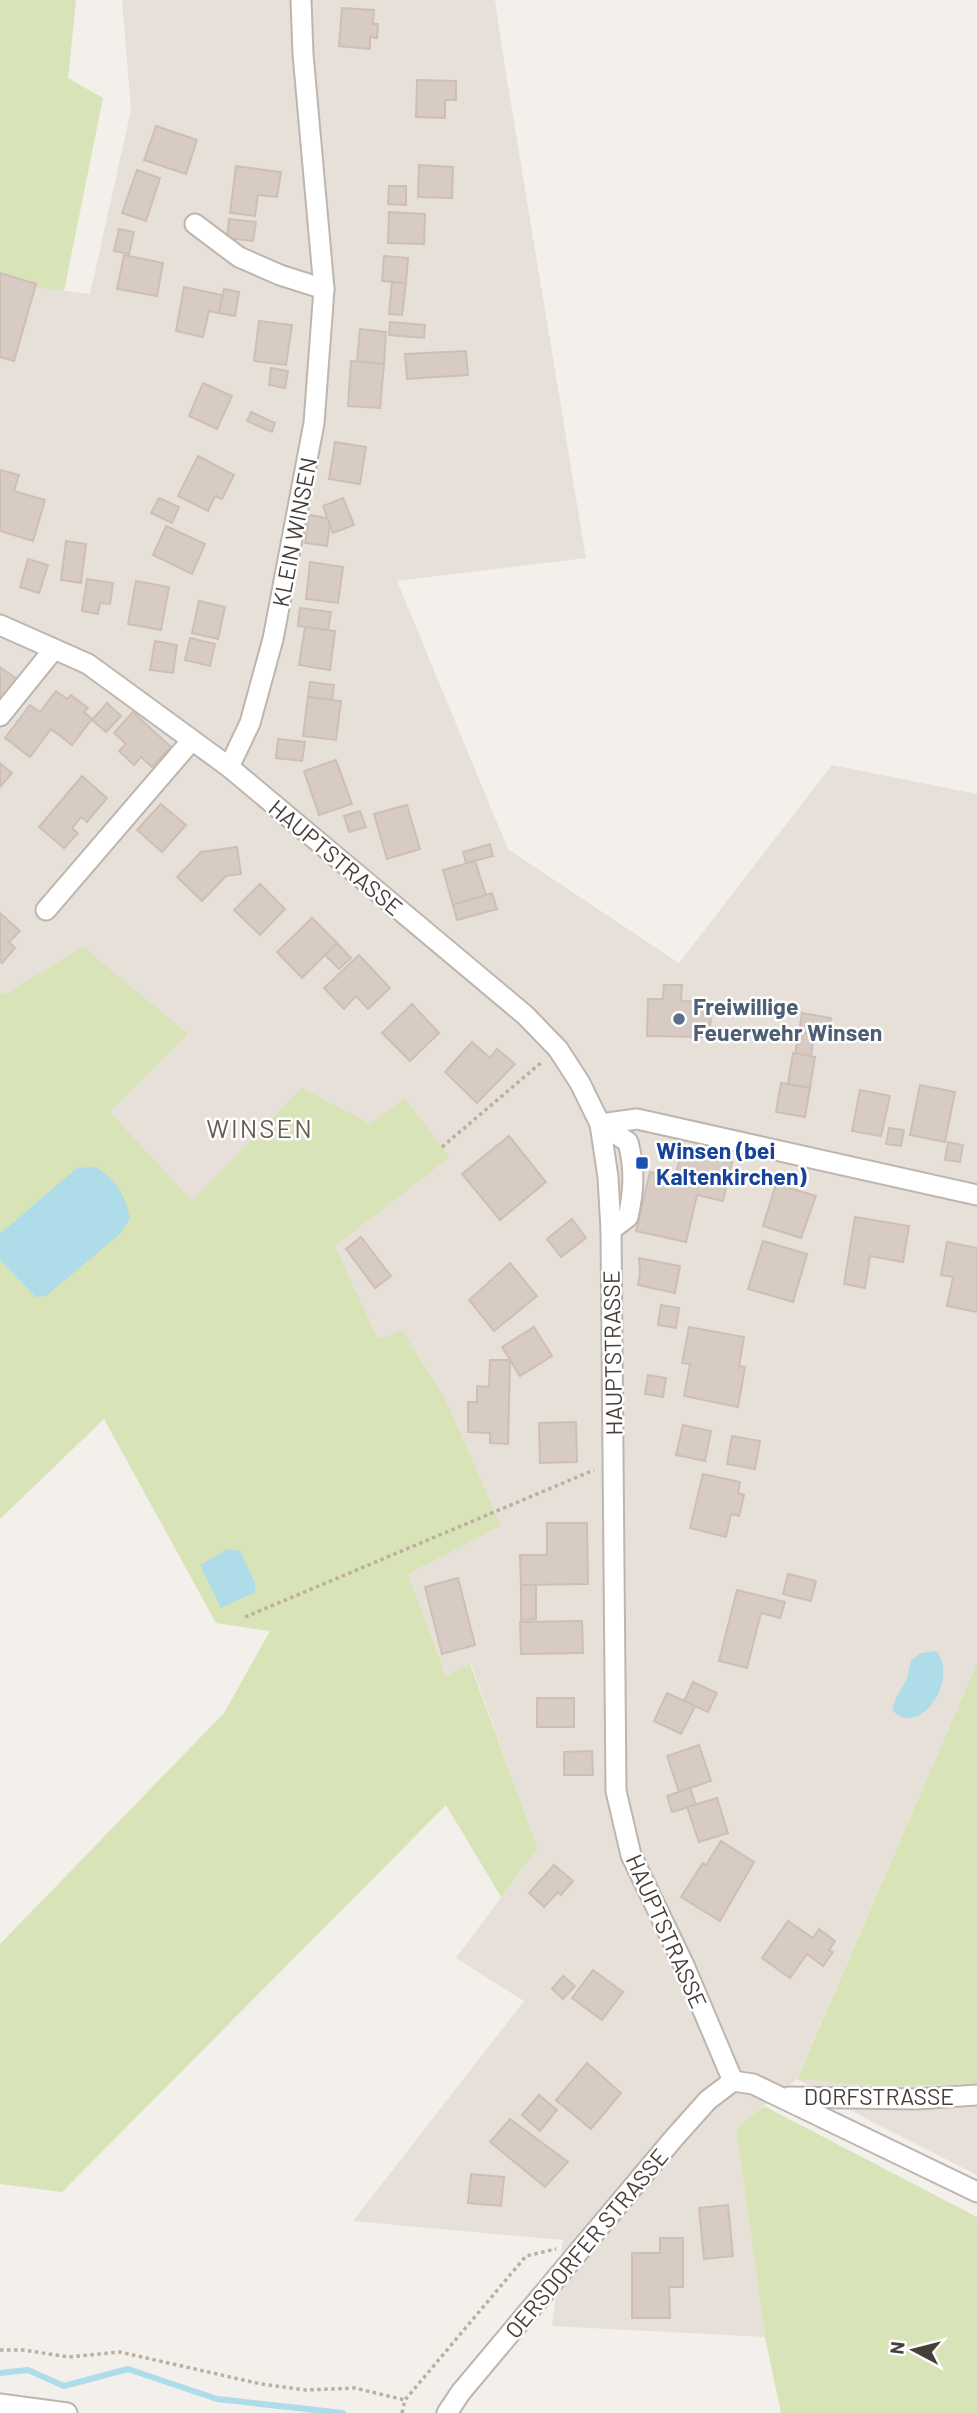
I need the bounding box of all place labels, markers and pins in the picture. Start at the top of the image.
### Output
place label: Freiwillige Feuerwehr Winsen [693,992,882,1046]
marker: Freiwillige Feuerwehr Winsen [671,1011,687,1027]
place label: Winsen (bei Kaltenkirchen) [656,1136,806,1190]
marker: Winsen (bei Kaltenkirchen) [634,1155,650,1171]

